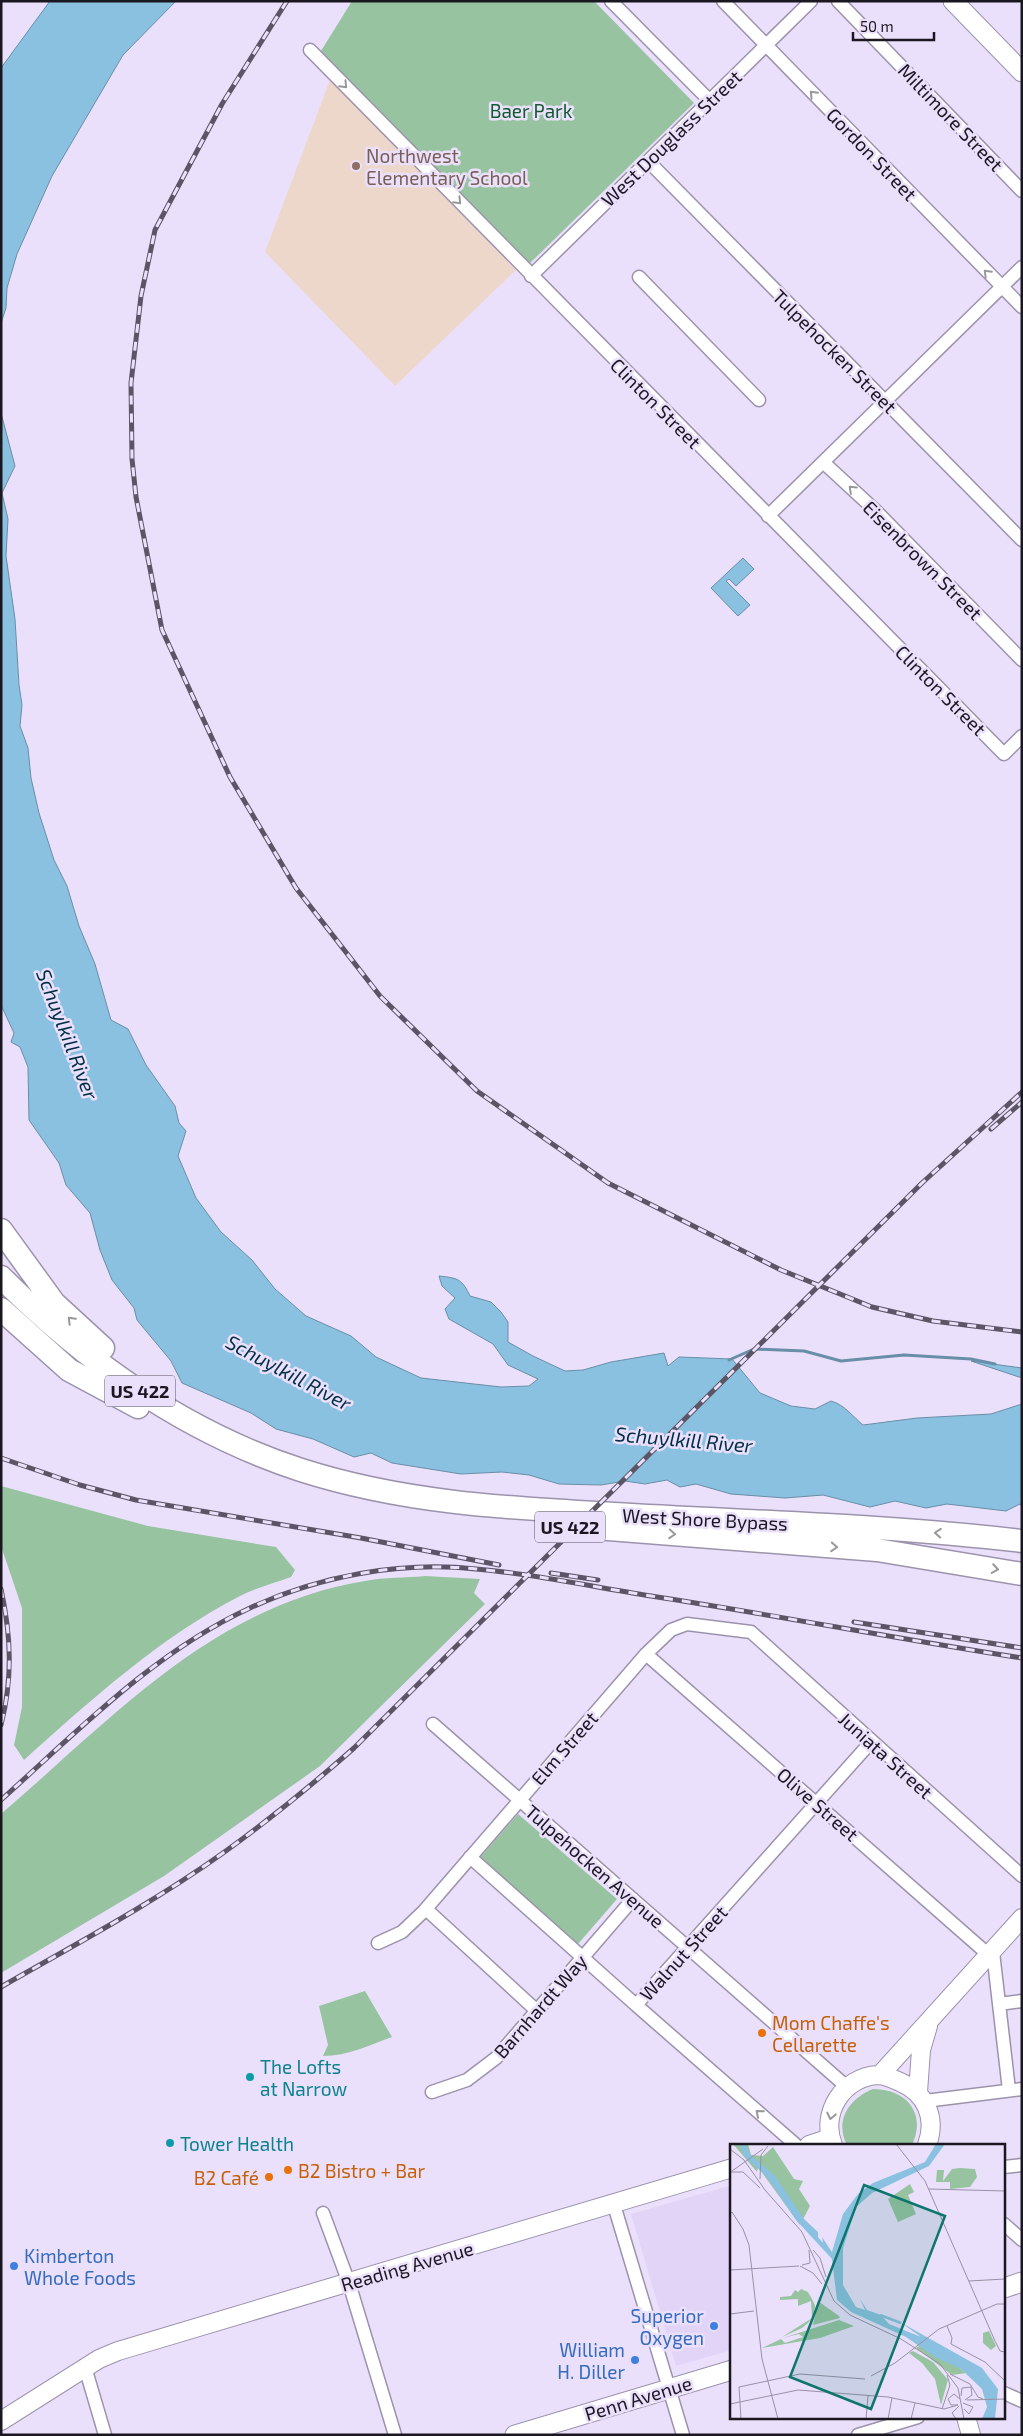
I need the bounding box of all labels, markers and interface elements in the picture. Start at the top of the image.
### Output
scale bar [853,10,934,42]
text: 50 m [860,17,894,35]
street label: Miltimore Street [894,58,1008,176]
street label: West Douglass Street [596,65,746,211]
one-way arrow [338,79,347,88]
one-way arrow [810,90,819,99]
park label: Baer Park [490,99,573,122]
street label: Gordon Street [822,103,922,205]
place label: Northwest Elementary School [366,144,528,189]
marker: Northwest Elementary School [350,160,362,172]
one-way arrow [452,195,461,204]
one-way arrow [984,269,993,278]
street label: Tulpehocken Street [768,284,902,418]
street label: Clinton Street [606,353,706,453]
one-way arrow [848,486,857,495]
street label: Eisenbrown Street [859,496,987,624]
street label: Clinton Street [891,640,991,740]
water label: Schuylkill River [31,965,104,1104]
one-way arrow [67,1317,76,1326]
water label: Schuylkill River [222,1329,356,1416]
road number: US 422 [105,1375,175,1406]
water label: Schuylkill River [614,1421,755,1458]
street label: West Shore Bypass [622,1503,788,1535]
road number: US 422 [535,1511,605,1542]
one-way arrow [934,1528,942,1539]
one-way arrow [668,1529,676,1540]
one-way arrow [830,1541,838,1552]
one-way arrow [990,1564,999,1574]
street label: Elm Street [526,1707,602,1789]
street label: Juniata Street [834,1707,938,1803]
street label: Olive Street [773,1762,863,1846]
street label: Tulpehocken Avenue [521,1800,669,1932]
street label: Walnut Street [634,1901,732,2005]
street label: Barnhardt Way [489,1949,591,2063]
place label: Mom Chaffe's Cellarette [772,2011,890,2056]
marker: Mom Chaffe's Cellarette [756,2027,768,2039]
place label: The Lofts at Narrow [260,2055,347,2100]
marker: The Lofts at Narrow [244,2071,256,2083]
one-way arrow [755,2109,764,2118]
one-way arrow [826,2111,836,2120]
place label: Tower Health [180,2132,294,2155]
marker: Tower Health [164,2137,176,2149]
inset map [730,2144,1006,2418]
place label: B2 Bistro + Bar [298,2159,425,2182]
marker: B2 Bistro + Bar [282,2164,294,2176]
place label: B2 Café [194,2166,259,2189]
marker: B2 Café [263,2171,275,2183]
street label: Reading Avenue [338,2236,476,2296]
place label: Kimberton Whole Foods [24,2244,136,2289]
marker: Kimberton Whole Foods [8,2260,20,2272]
place label: Superior Oxygen [631,2304,704,2349]
marker: Superior Oxygen [708,2320,720,2332]
place label: William H. Diller [557,2338,625,2383]
marker: William H. Diller [629,2354,641,2366]
street label: Penn Avenue [582,2371,694,2425]

